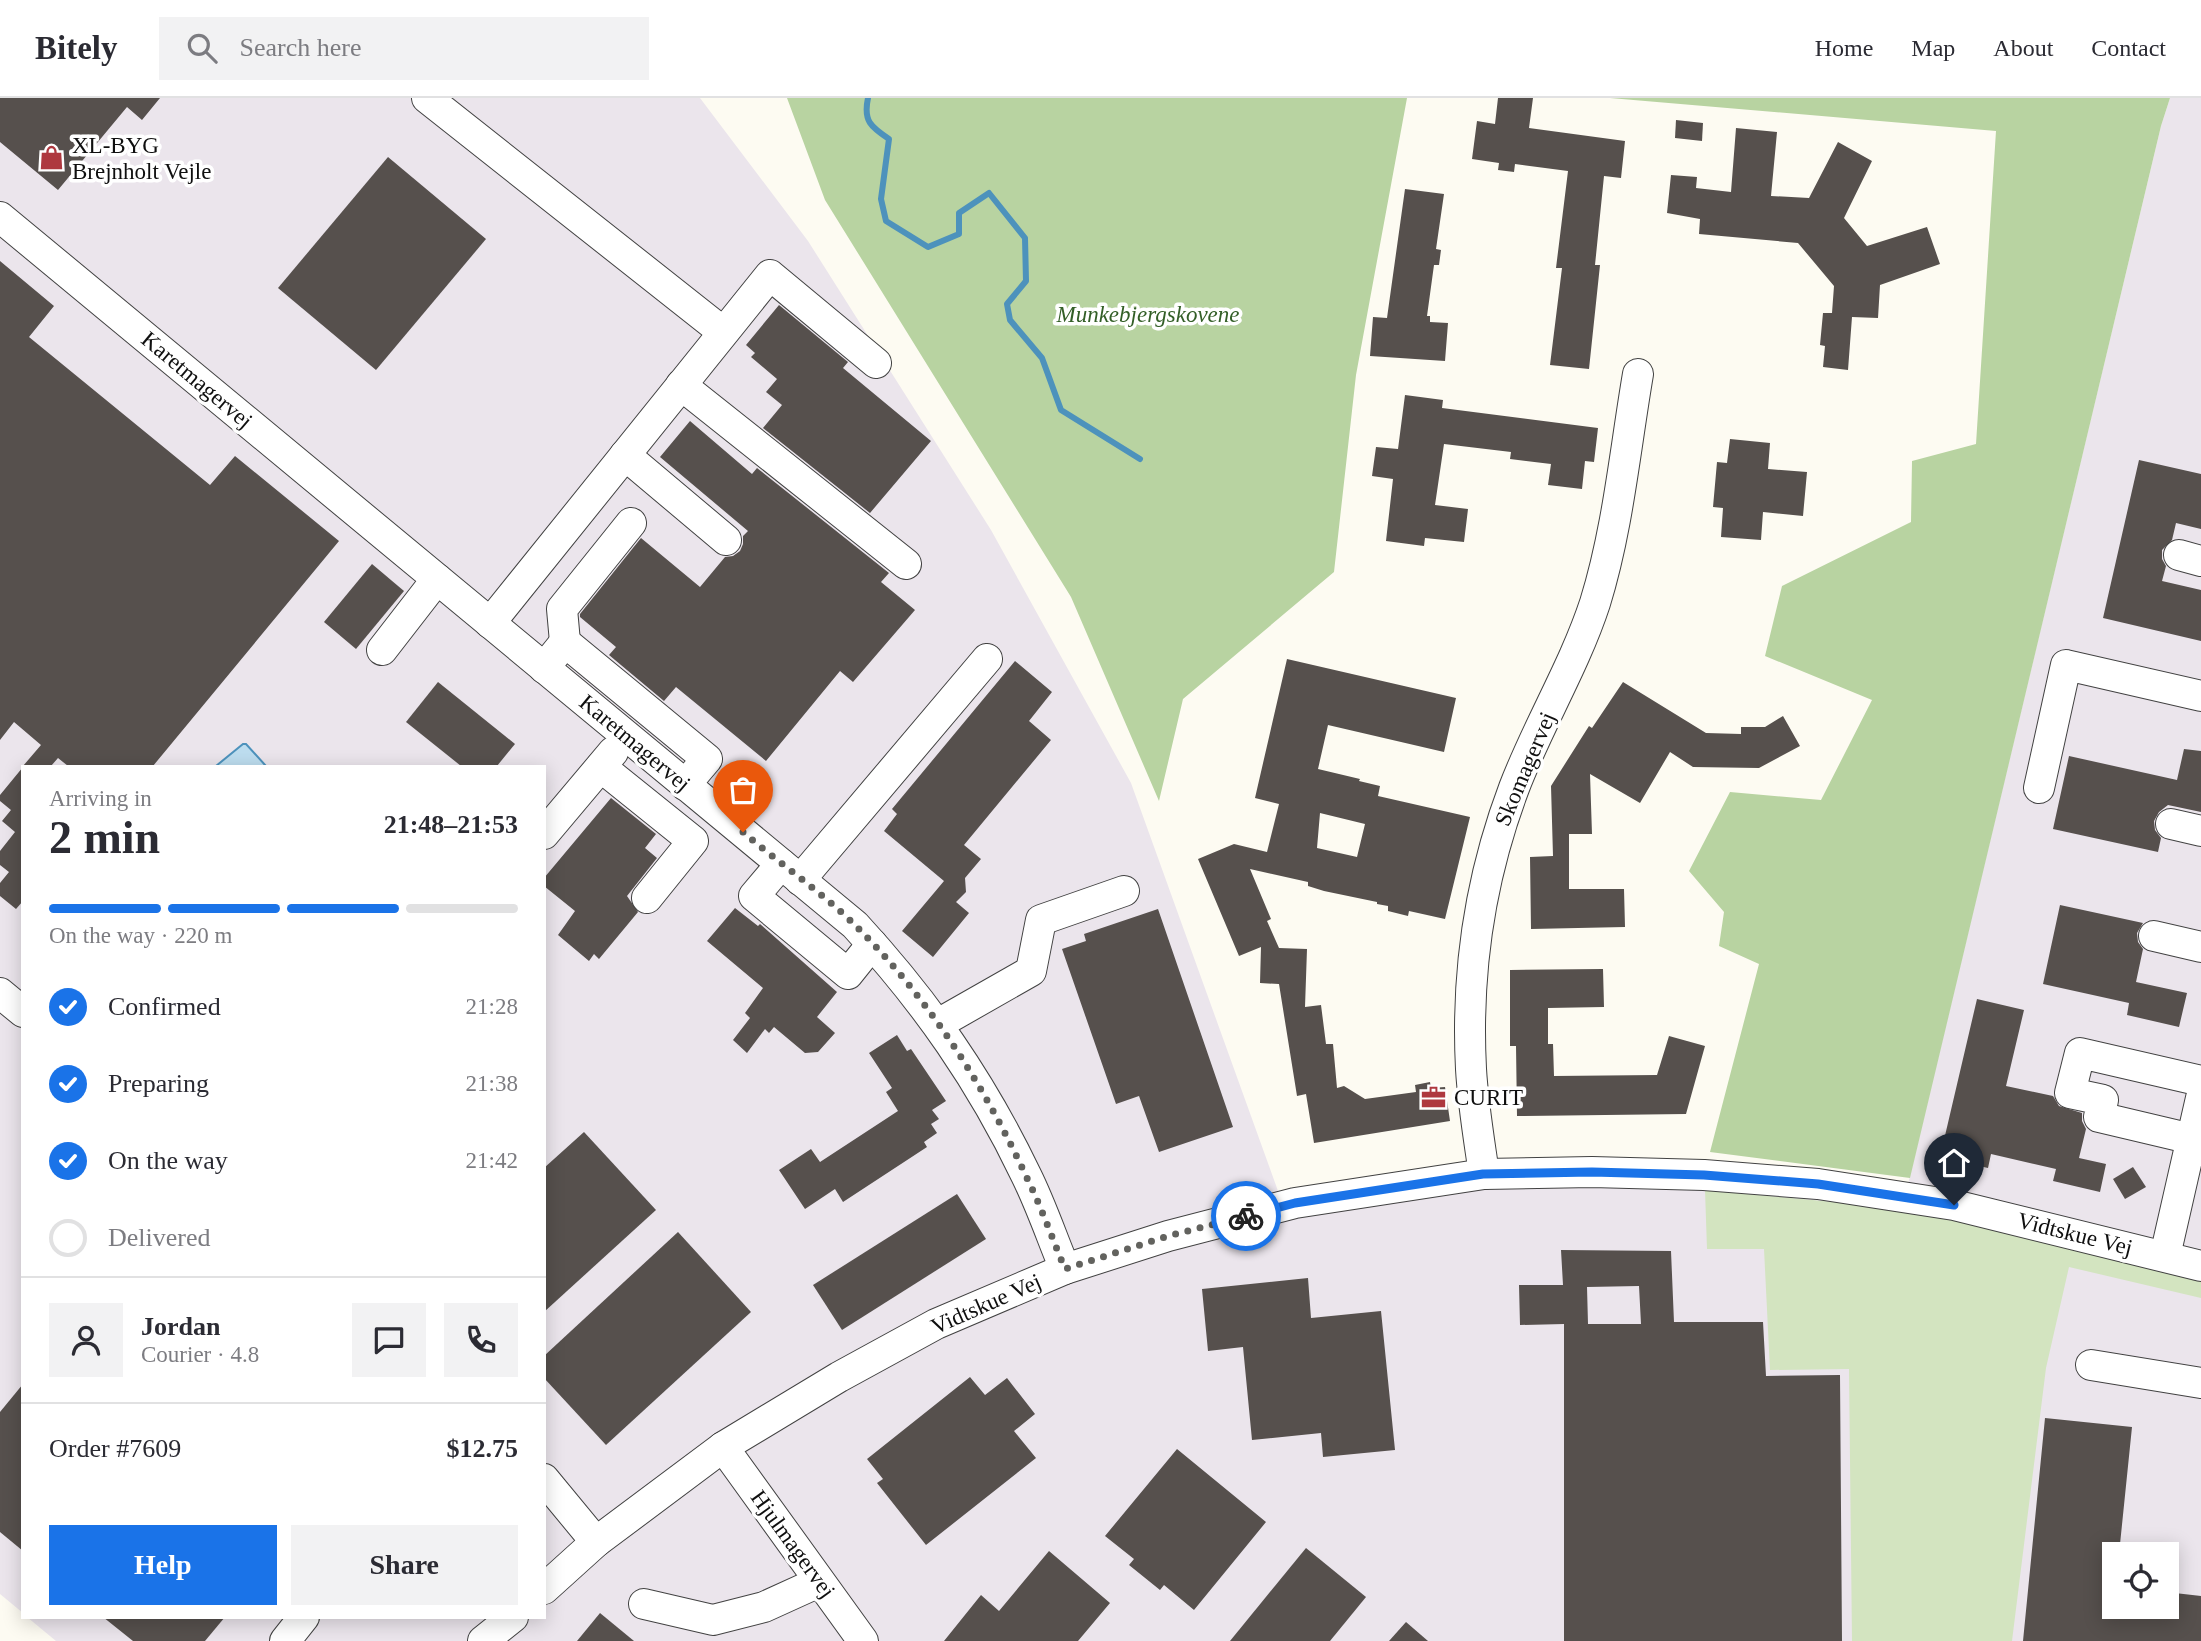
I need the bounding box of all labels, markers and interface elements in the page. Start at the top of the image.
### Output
search box [159,17,649,80]
icon: search [183,29,221,67]
text: Bitely [35,30,117,66]
text: Search here [239,33,361,62]
text: Home [1815,35,1873,61]
text: Map [1911,35,1955,61]
text: About [1993,35,2053,61]
text: Contact [2091,35,2166,61]
place label: XL-BYG Brejnholt Vejle [72,133,211,184]
shop icon: XL-BYG Brejnholt Vejle [38,144,66,172]
park label: Munkebjergskovene [1055,302,1240,327]
street label: Karetmagervej [137,327,257,433]
street label: Karetmagervej [575,690,695,796]
street label: Skomagervej [1490,708,1560,830]
pin [713,760,773,832]
icon: bag [724,771,762,809]
text: Arriving in [49,786,152,811]
text: 21:48–21:53 [384,810,518,839]
text: 2 min [49,812,160,863]
text: On the way · 220 m [49,923,232,948]
icon: check [49,988,87,1026]
text: Confirmed [108,992,221,1021]
text: 21:28 [466,994,518,1019]
icon: check [49,1065,87,1103]
text: Preparing [108,1069,209,1098]
text: 21:38 [466,1071,518,1096]
office icon: CURIT [1420,1083,1448,1111]
place label: CURIT [1454,1085,1523,1110]
pin [1924,1133,1984,1205]
icon: check [49,1142,87,1180]
icon: home [1935,1144,1973,1182]
text: On the way [108,1146,228,1175]
text: 21:42 [466,1148,518,1173]
courier [1211,1181,1281,1251]
icon: bike [1227,1197,1265,1235]
street label: Vidtskue Vej [2015,1208,2135,1260]
text: Delivered [108,1223,211,1252]
street label: Vidtskue Vej [927,1269,1045,1339]
button: person [49,1303,123,1377]
button: chat [352,1303,426,1377]
button: phone [444,1303,518,1377]
text: Jordan [141,1312,220,1341]
text: Courier · 4.8 [141,1342,259,1367]
text: Order #7609 [49,1434,181,1463]
text: $12.75 [447,1434,518,1463]
street label: Hjulmagervej [746,1485,840,1603]
button: Help [49,1525,277,1605]
button: Share [291,1525,518,1605]
map controls [2102,1542,2179,1619]
button: locate [2102,1542,2179,1619]

